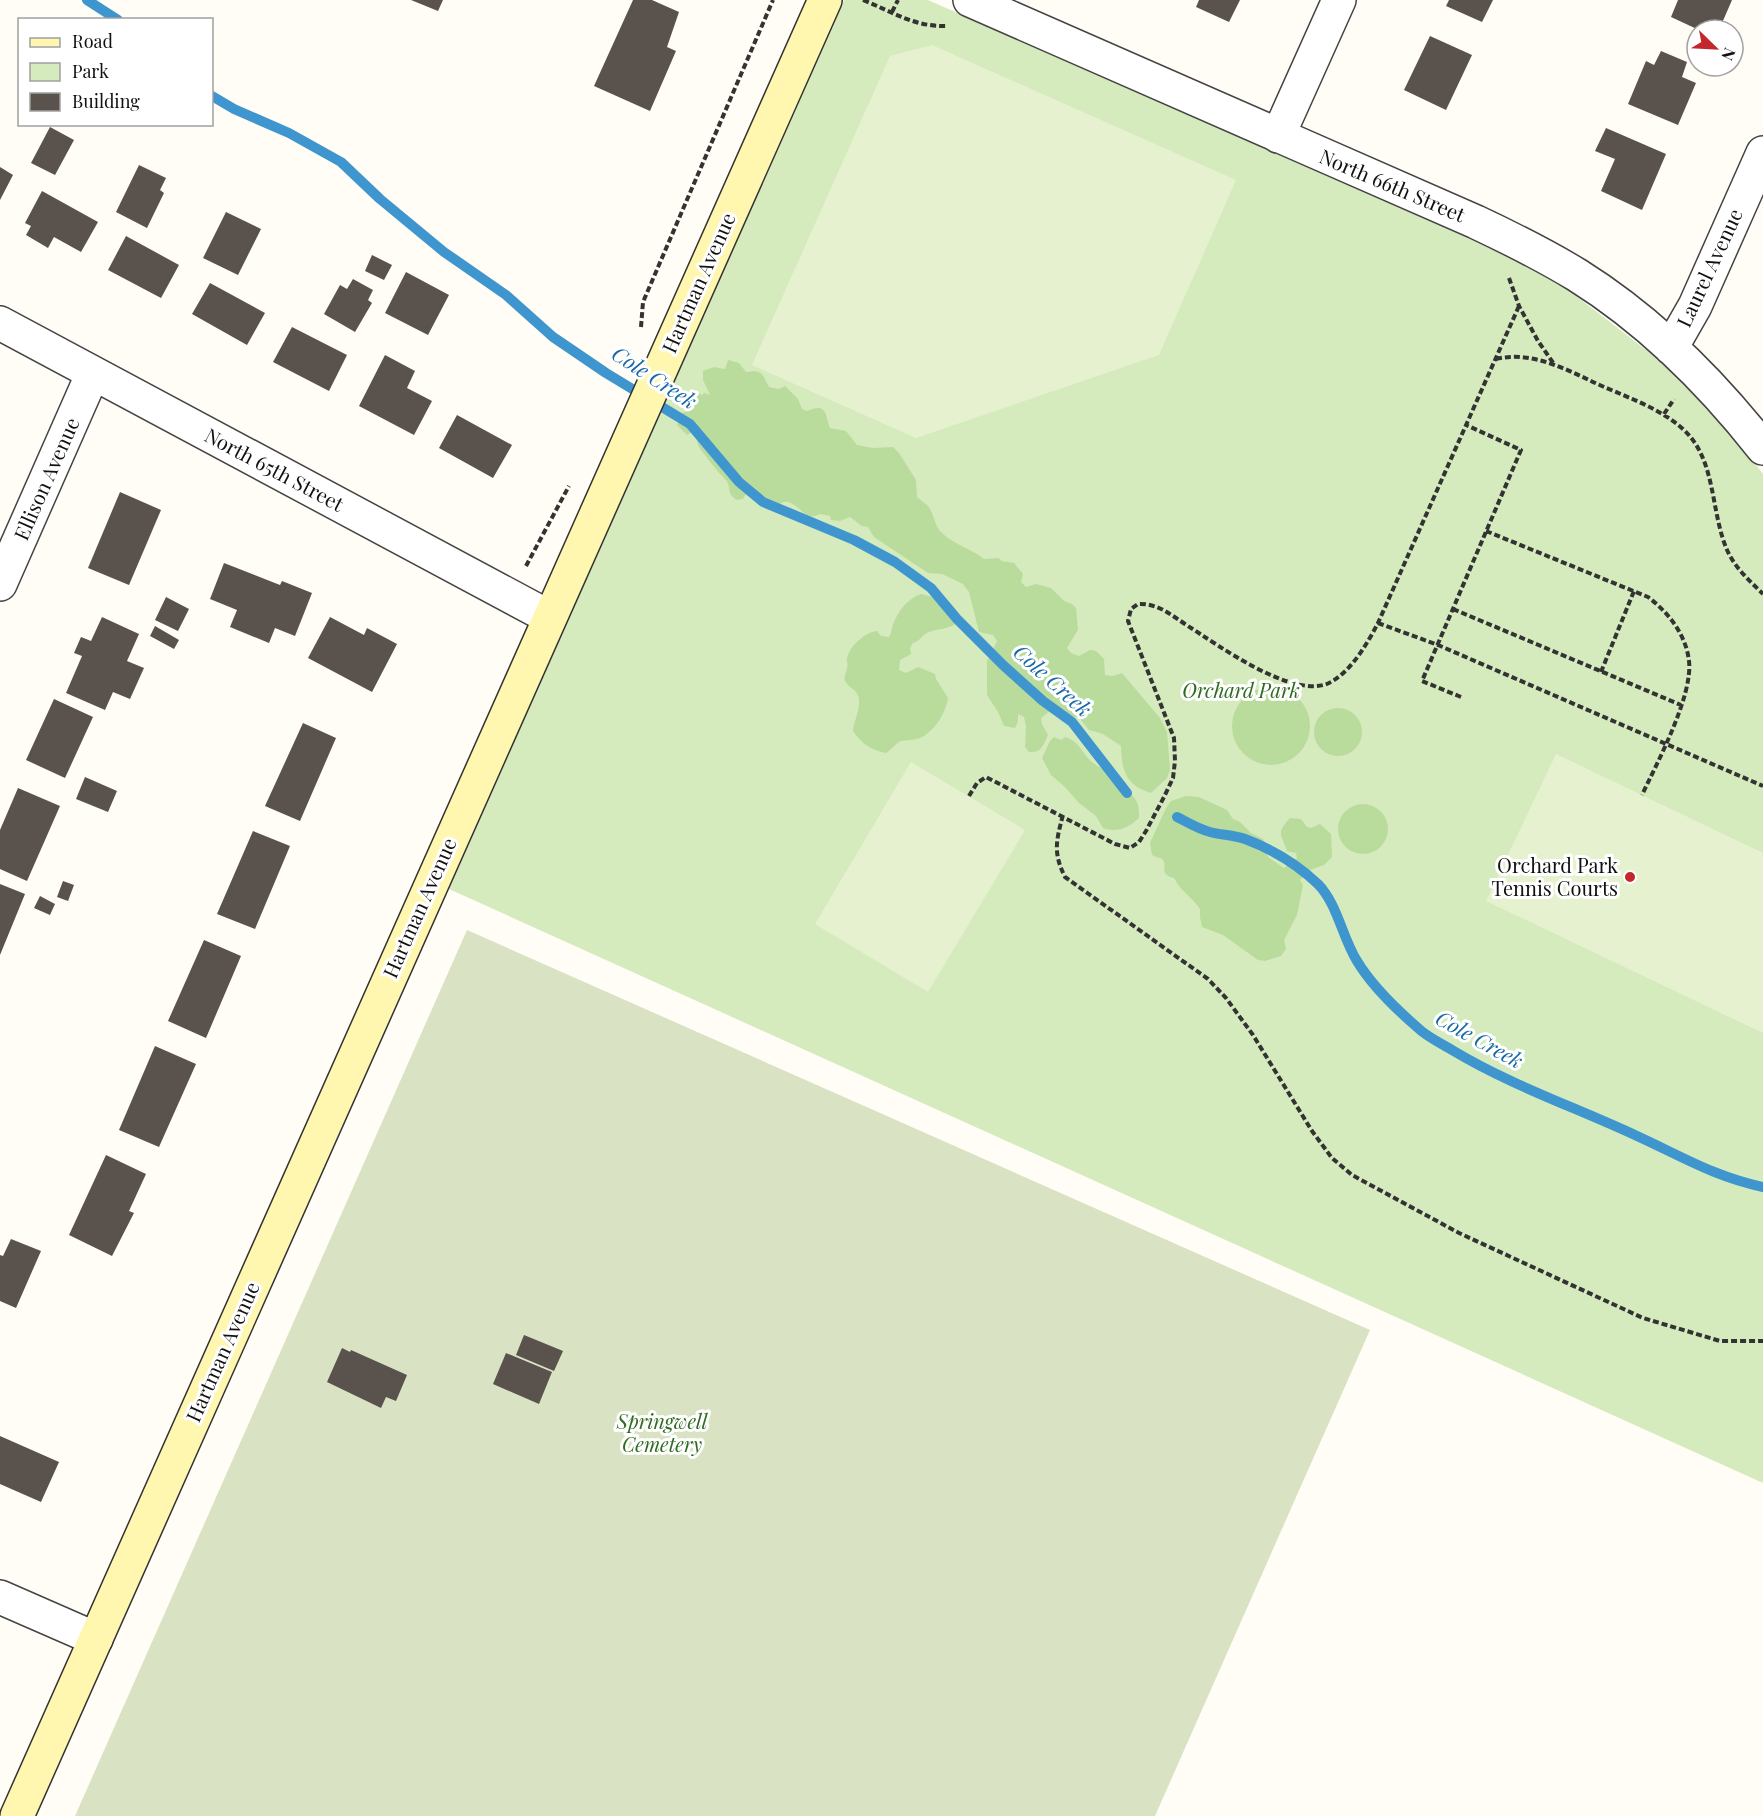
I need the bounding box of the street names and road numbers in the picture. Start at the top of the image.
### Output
street label: North 66th Street [1316,142,1470,228]
street label: Laurel Avenue [1669,204,1748,331]
street label: Hartman Avenue [655,208,741,357]
street label: Ellison Avenue [7,413,85,544]
street label: North 65th Street [201,421,350,517]
street label: Hartman Avenue [376,833,462,982]
street label: Hartman Avenue [179,1277,265,1426]

